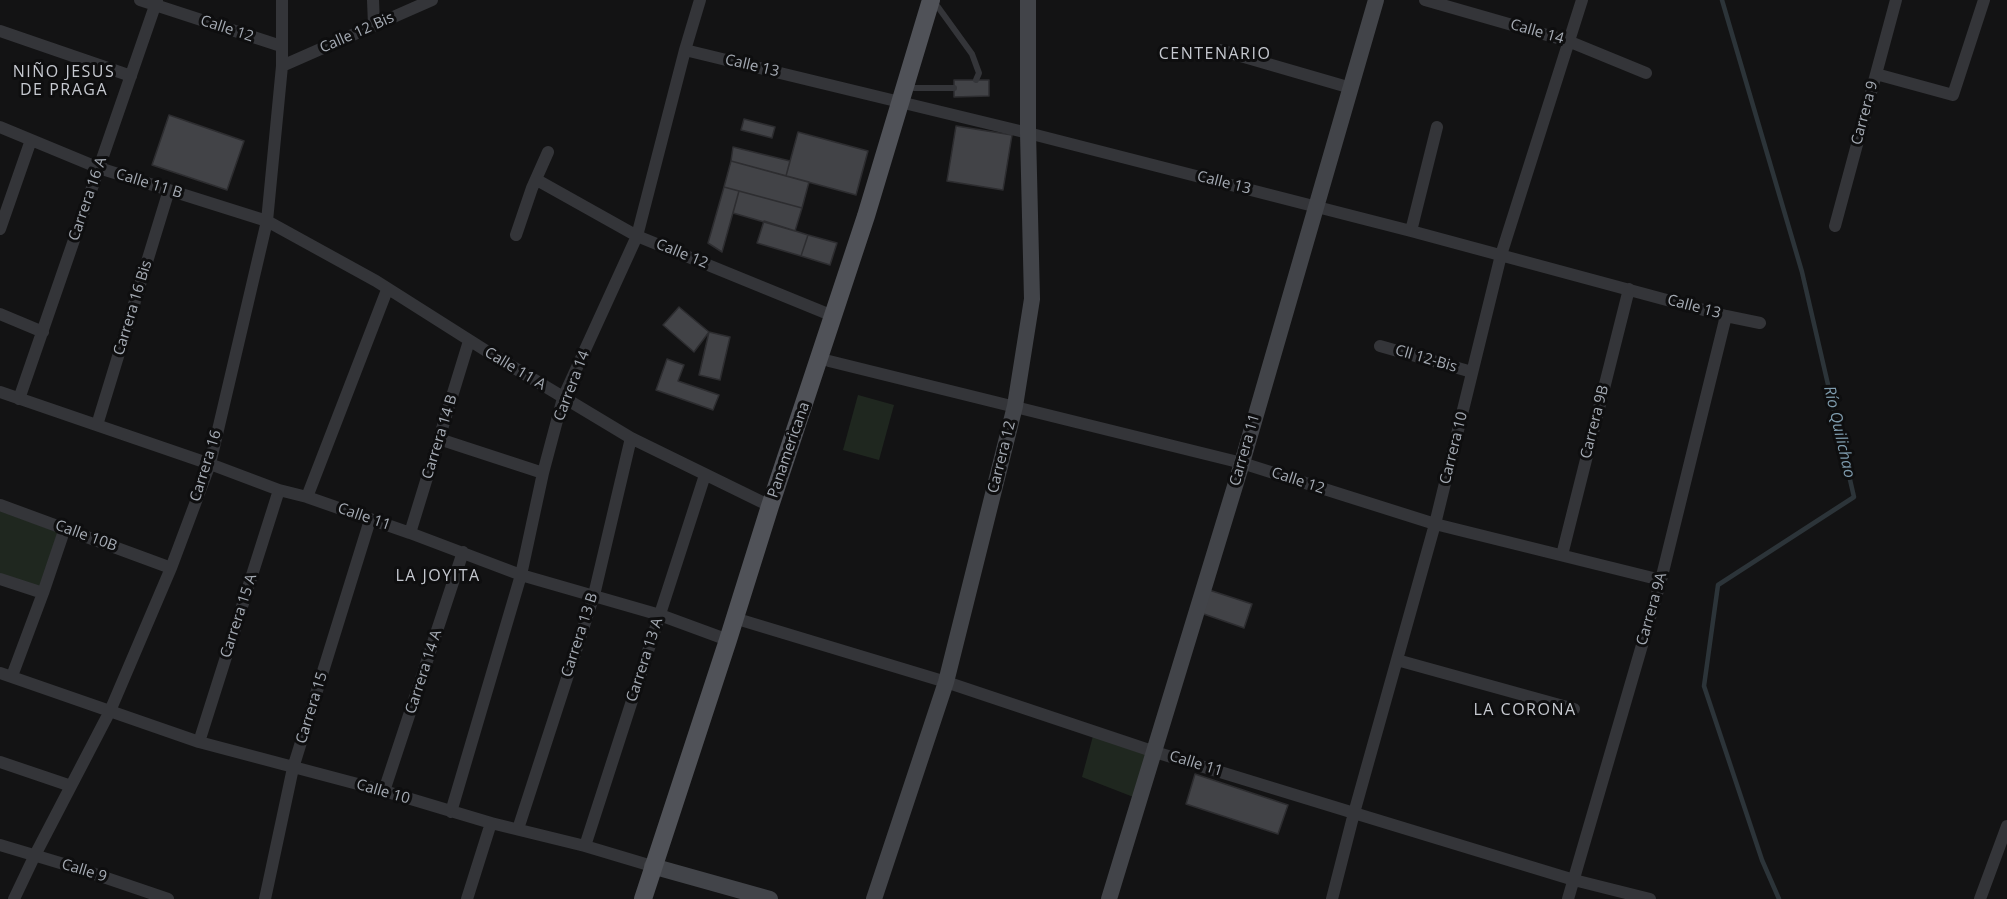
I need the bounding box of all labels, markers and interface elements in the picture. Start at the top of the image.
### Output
street label: Calle 12 Bis [317,9,397,57]
street label: Calle 12 [198,12,256,46]
street label: Calle 14 [1508,16,1566,48]
district label: CENTENARIO [1159,44,1271,64]
street label: Calle 13 [723,51,781,81]
district label: NIÑO JESUS DE PRAGA [13,62,115,100]
street label: Carrera 9 [1848,79,1882,147]
street label: Carrera 16 A [65,155,111,243]
street label: Calle 11 B [114,165,184,203]
street label: Calle 13 [1195,168,1253,198]
street label: Calle 12 [653,235,711,273]
street label: Carrera 16 Bis [110,258,156,358]
street label: Calle 13 [1665,291,1723,323]
street label: Cll 12-Bis [1393,342,1459,376]
street label: Calle 11 A [481,344,549,394]
street label: Carrera 14 [550,348,594,424]
street label: Carrera 9B [1577,383,1613,461]
water label: Río Quilichao [1819,384,1859,480]
street label: Carrera 14 B [419,392,461,482]
street label: Panamericana [764,400,814,500]
street label: Carrera 10 [1436,410,1472,486]
street label: Carrera 11 [1226,412,1264,488]
street label: Carrera 12 [984,419,1020,495]
street label: Carrera 16 [187,428,225,504]
street label: Calle 12 [1269,464,1327,498]
street label: Calle 11 [335,500,393,534]
street label: Calle 10B [53,517,119,555]
district label: LA JOYITA [395,566,481,586]
street label: Carrera 9A [1633,571,1671,647]
street label: Carrera 15 A [217,572,261,660]
street label: Carrera 13 B [558,591,602,679]
street label: Carrera 13 A [623,616,667,704]
street label: Carrera 14 A [402,628,446,716]
street label: Carrera 15 [293,670,331,746]
district label: LA CORONA [1473,700,1577,720]
street label: Calle 11 [1167,747,1225,781]
street label: Calle 10 [354,776,412,808]
street label: Calle 9 [59,856,109,886]

